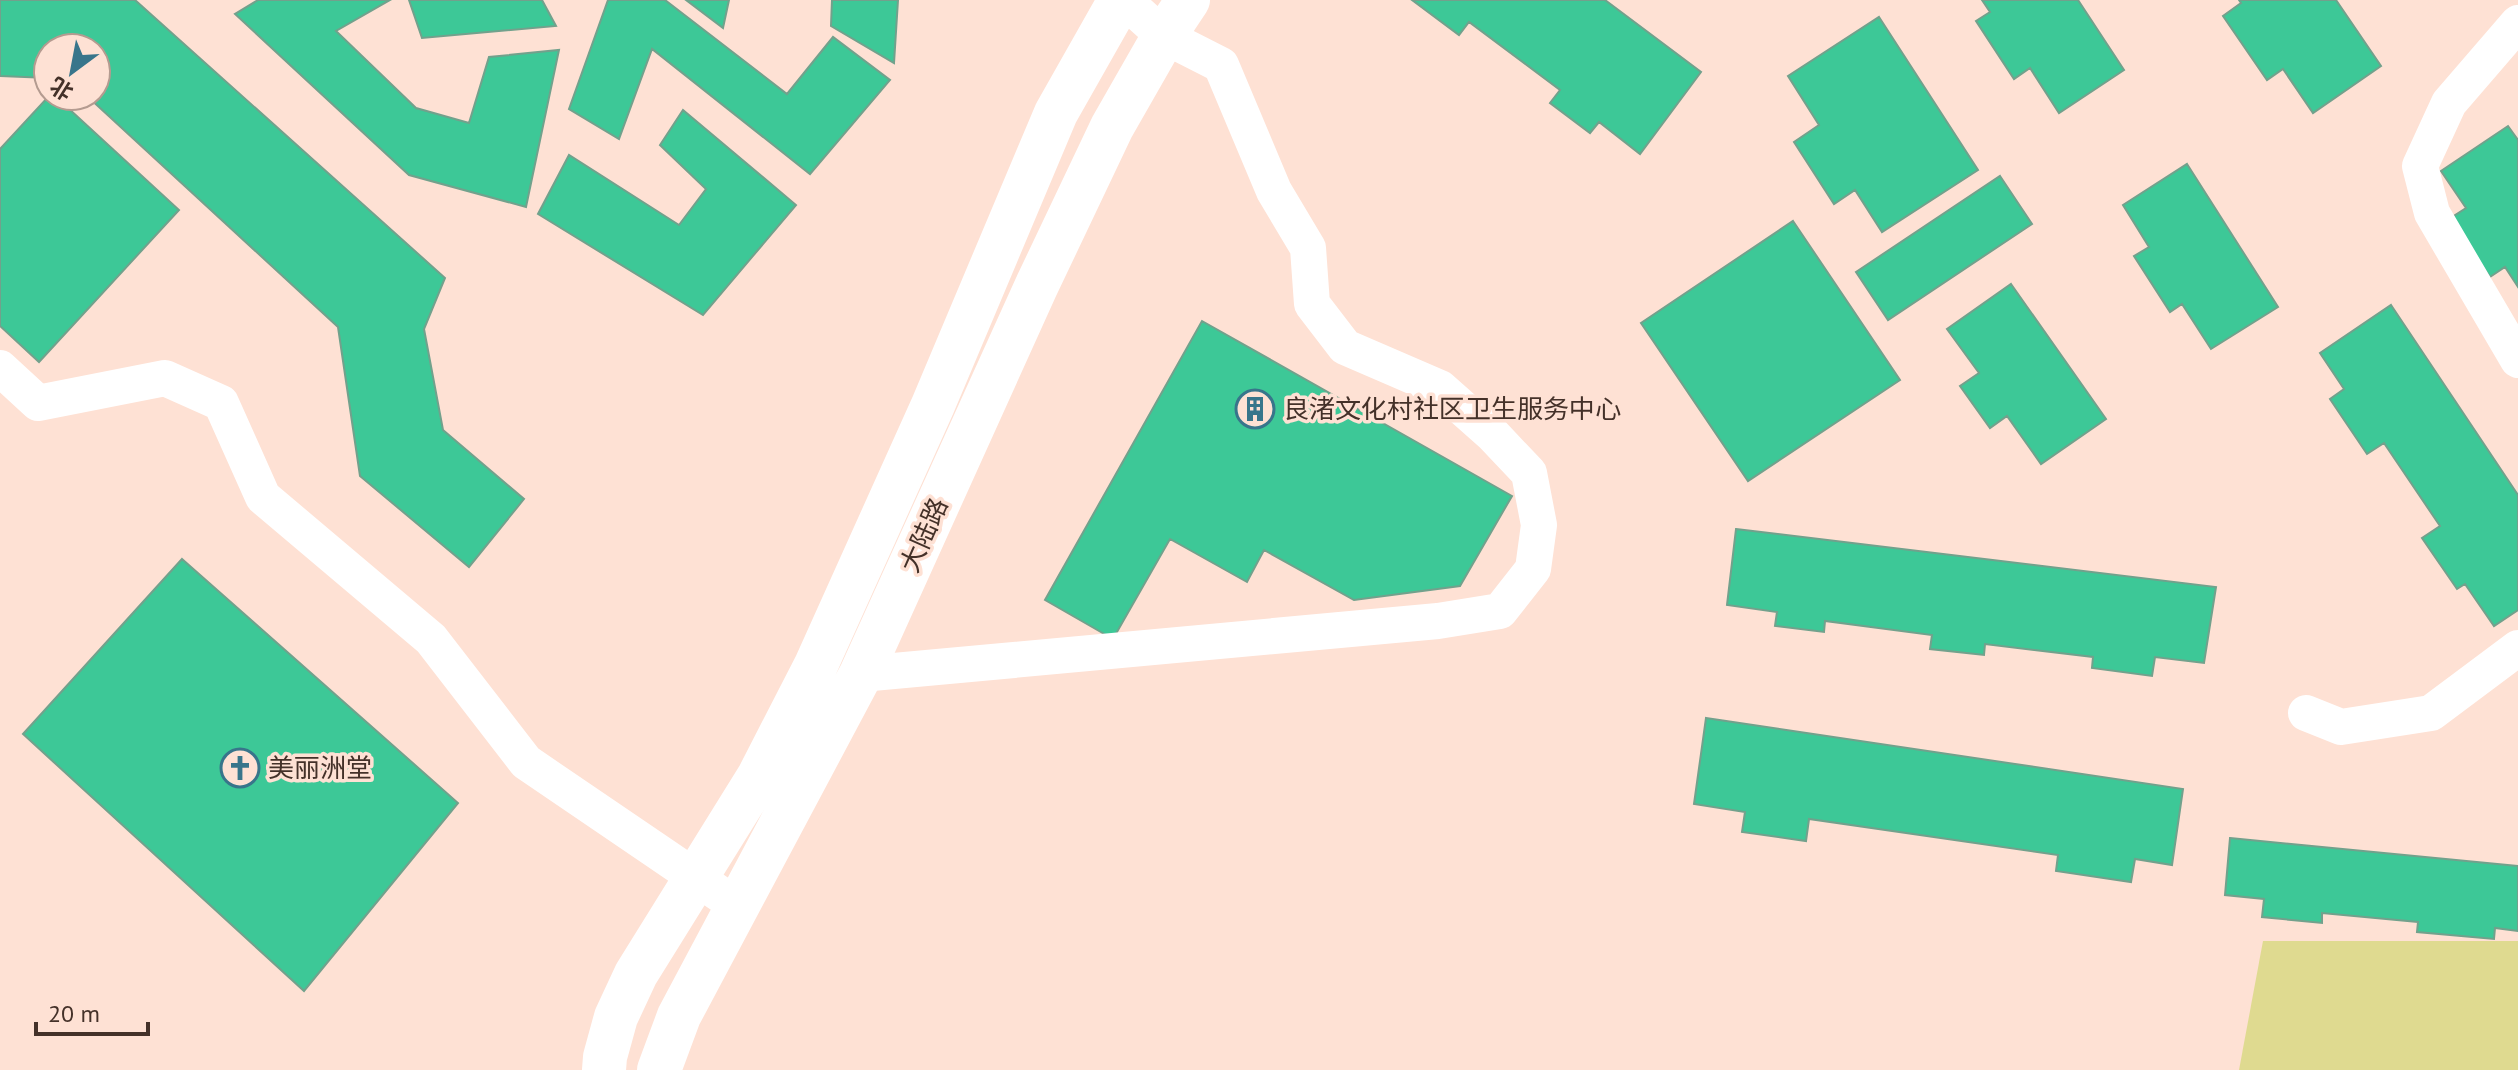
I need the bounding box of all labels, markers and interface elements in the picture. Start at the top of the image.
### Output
north arrow [32,32,112,112]
text: 北 [45,71,78,107]
building icon: 良渚文化村社区卫生服务中心 [1234,388,1276,430]
place label: 良渚文化村社区卫生服务中心 [1283,392,1621,425]
street label: 大陆路 [893,492,954,577]
church icon: 美丽洲堂 [219,747,261,789]
place label: 美丽洲堂 [268,751,372,784]
scale bar [36,986,148,1036]
text: 20 m [48,998,100,1029]

